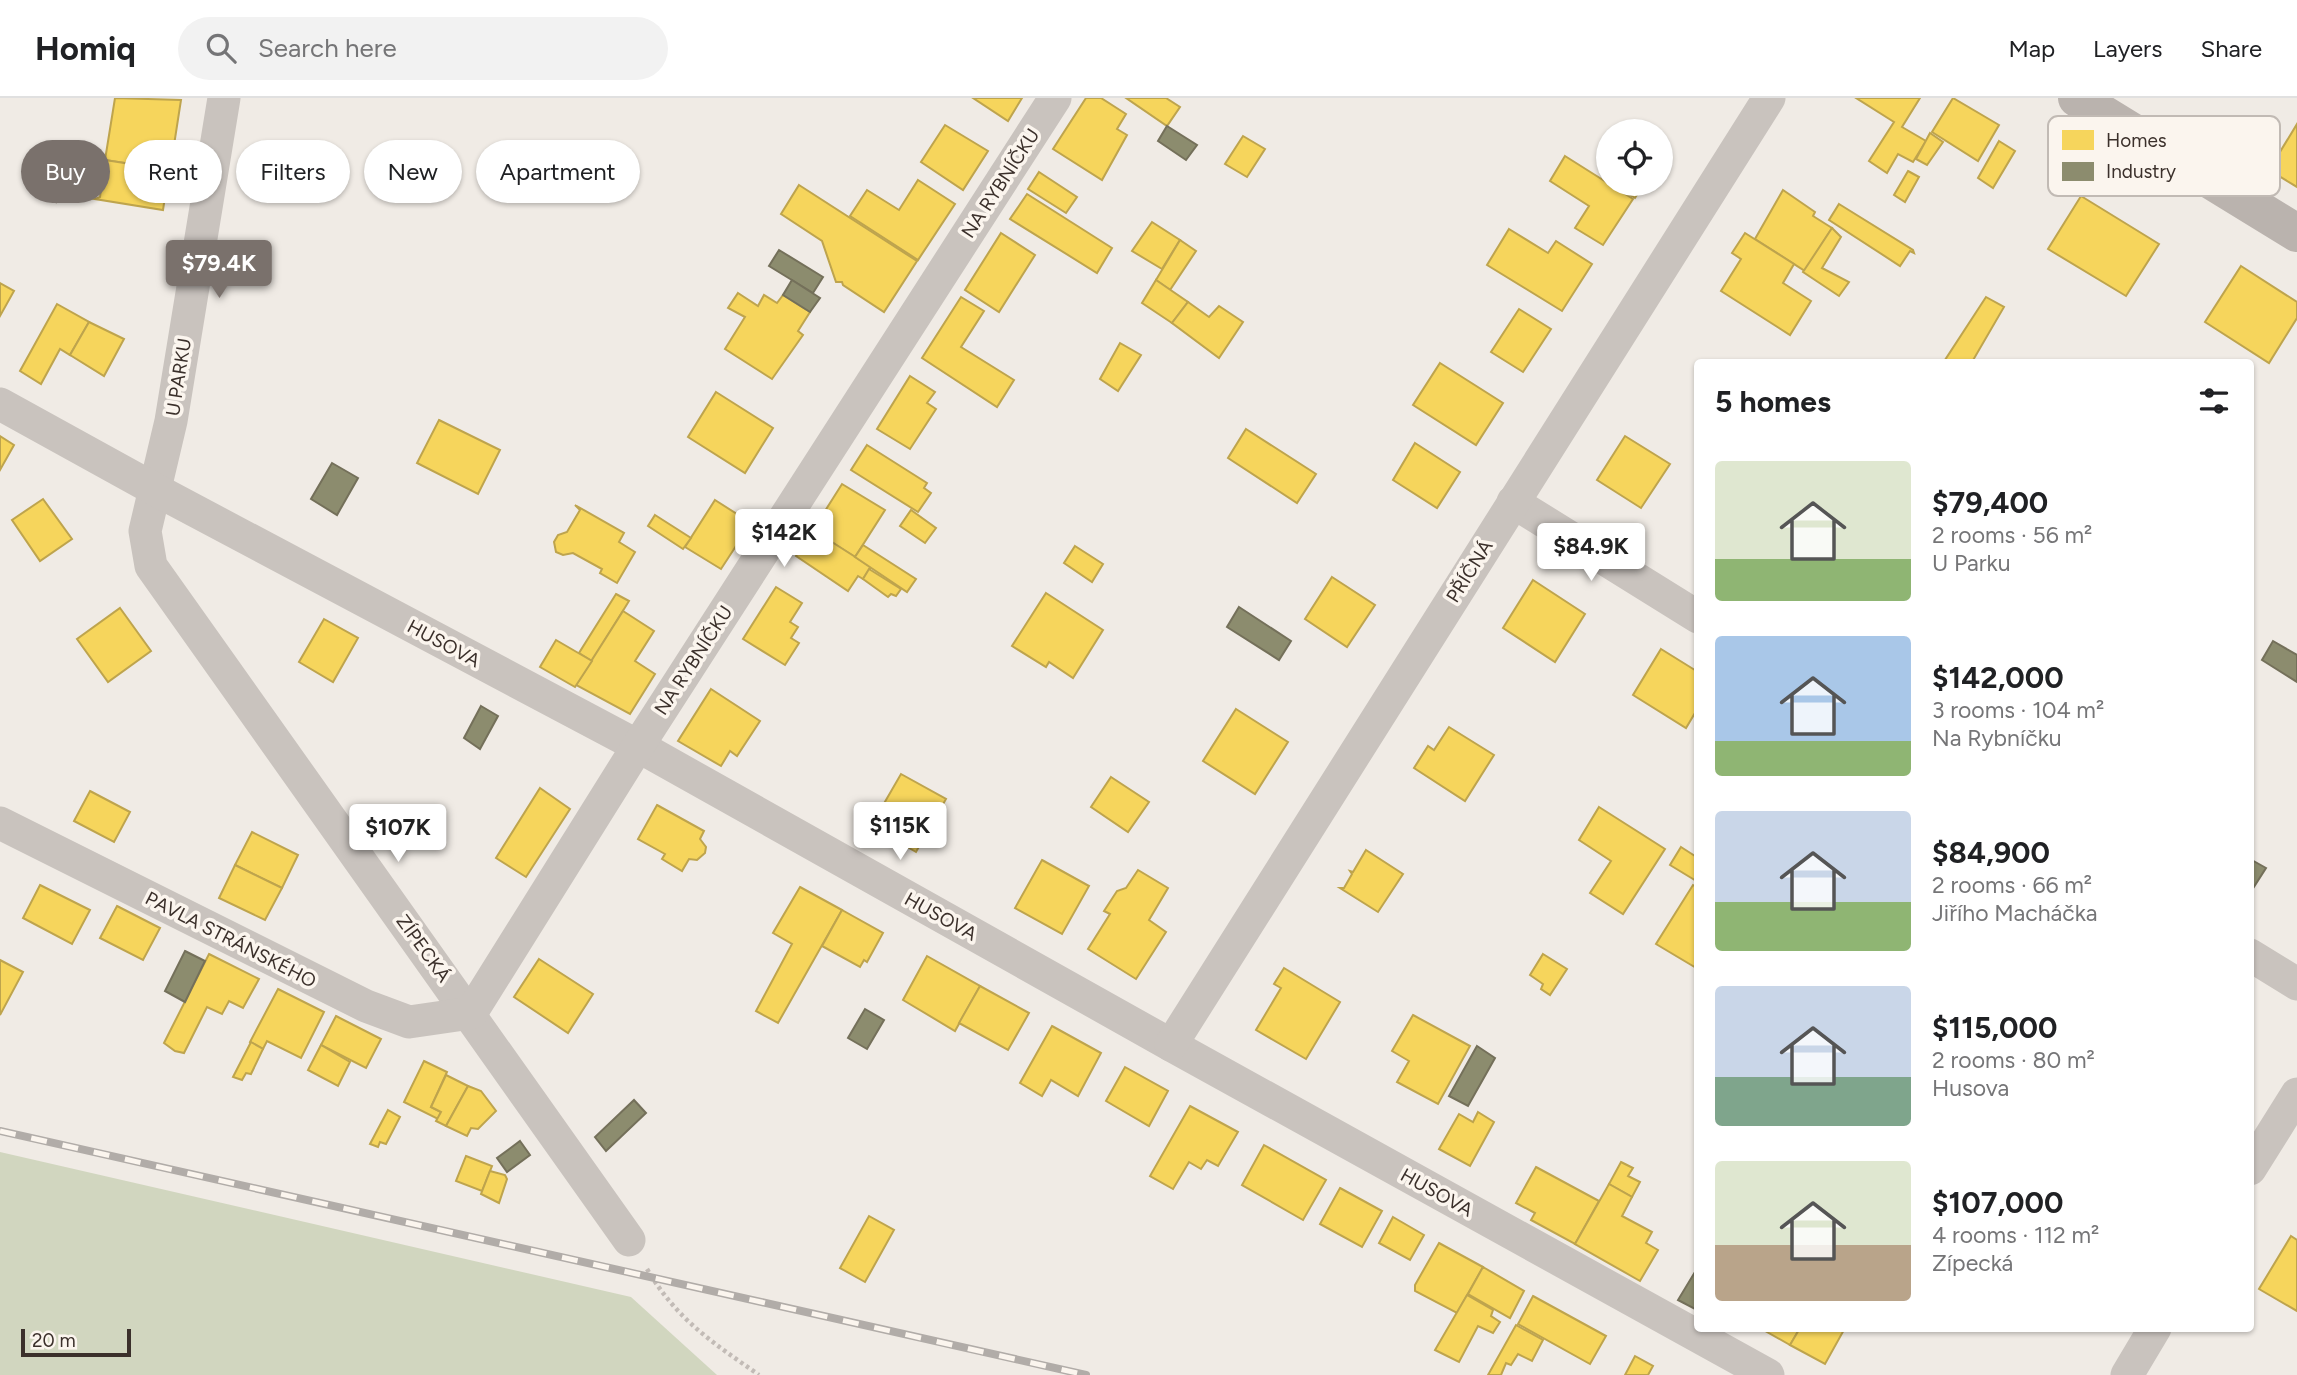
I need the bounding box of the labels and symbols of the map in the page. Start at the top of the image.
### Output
legend [2048,116,2280,196]
street label: NA RYBNÍČKU [957,124,1044,242]
text: Homes [2106,129,2167,152]
text: Industry [2106,160,2176,183]
pin: $79.4K [162,240,276,300]
street label: U PARKU [161,336,196,418]
pin: $142K [735,510,833,569]
pin: $84.9K [1534,524,1648,583]
street label: PŘÍČNÁ [1441,536,1498,607]
street label: NA RYBNÍČKU [650,601,737,719]
street label: HUSOVA [403,615,484,672]
pin: $115K [851,802,949,862]
pin: $107K [349,804,447,864]
street label: PAVLA STRÁNSKÉHO [141,886,320,993]
street label: HUSOVA [901,887,981,946]
street label: ZÍPECKÁ [391,910,456,987]
street label: HUSOVA [1397,1163,1477,1222]
scale bar [21,1326,131,1358]

